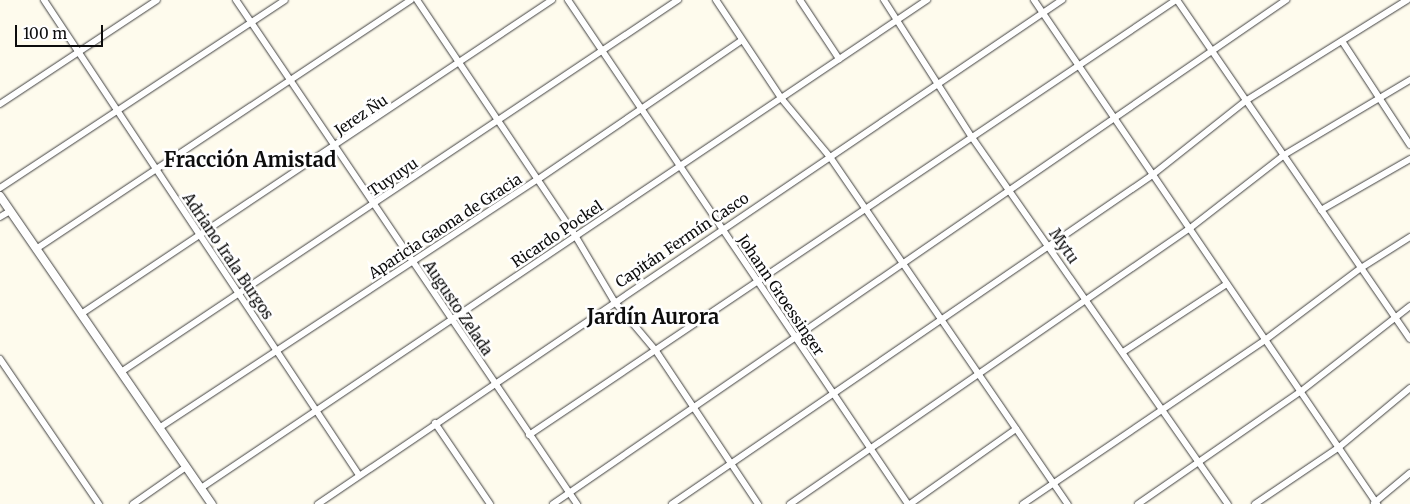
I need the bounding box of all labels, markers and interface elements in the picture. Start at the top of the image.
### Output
scale bar [18,15,105,47]
text: 100 m [23,24,67,43]
street label: Jerez Ñu [331,91,391,139]
district label: Fracción Amistad [164,147,336,171]
street label: Tuyuyu [365,154,421,200]
street label: Aparicia Gaona de Gracia [365,170,525,282]
street label: Adriano Irala Burgos [179,189,277,323]
street label: Capitán Fermín Casco [612,189,752,291]
street label: Ricardo Pockel [508,197,606,271]
street label: Mytu [1046,225,1082,267]
street label: Johann Groessinger [734,231,828,359]
street label: Augusto Zelada [420,257,496,359]
district label: Jardín Aurora [587,304,719,328]

